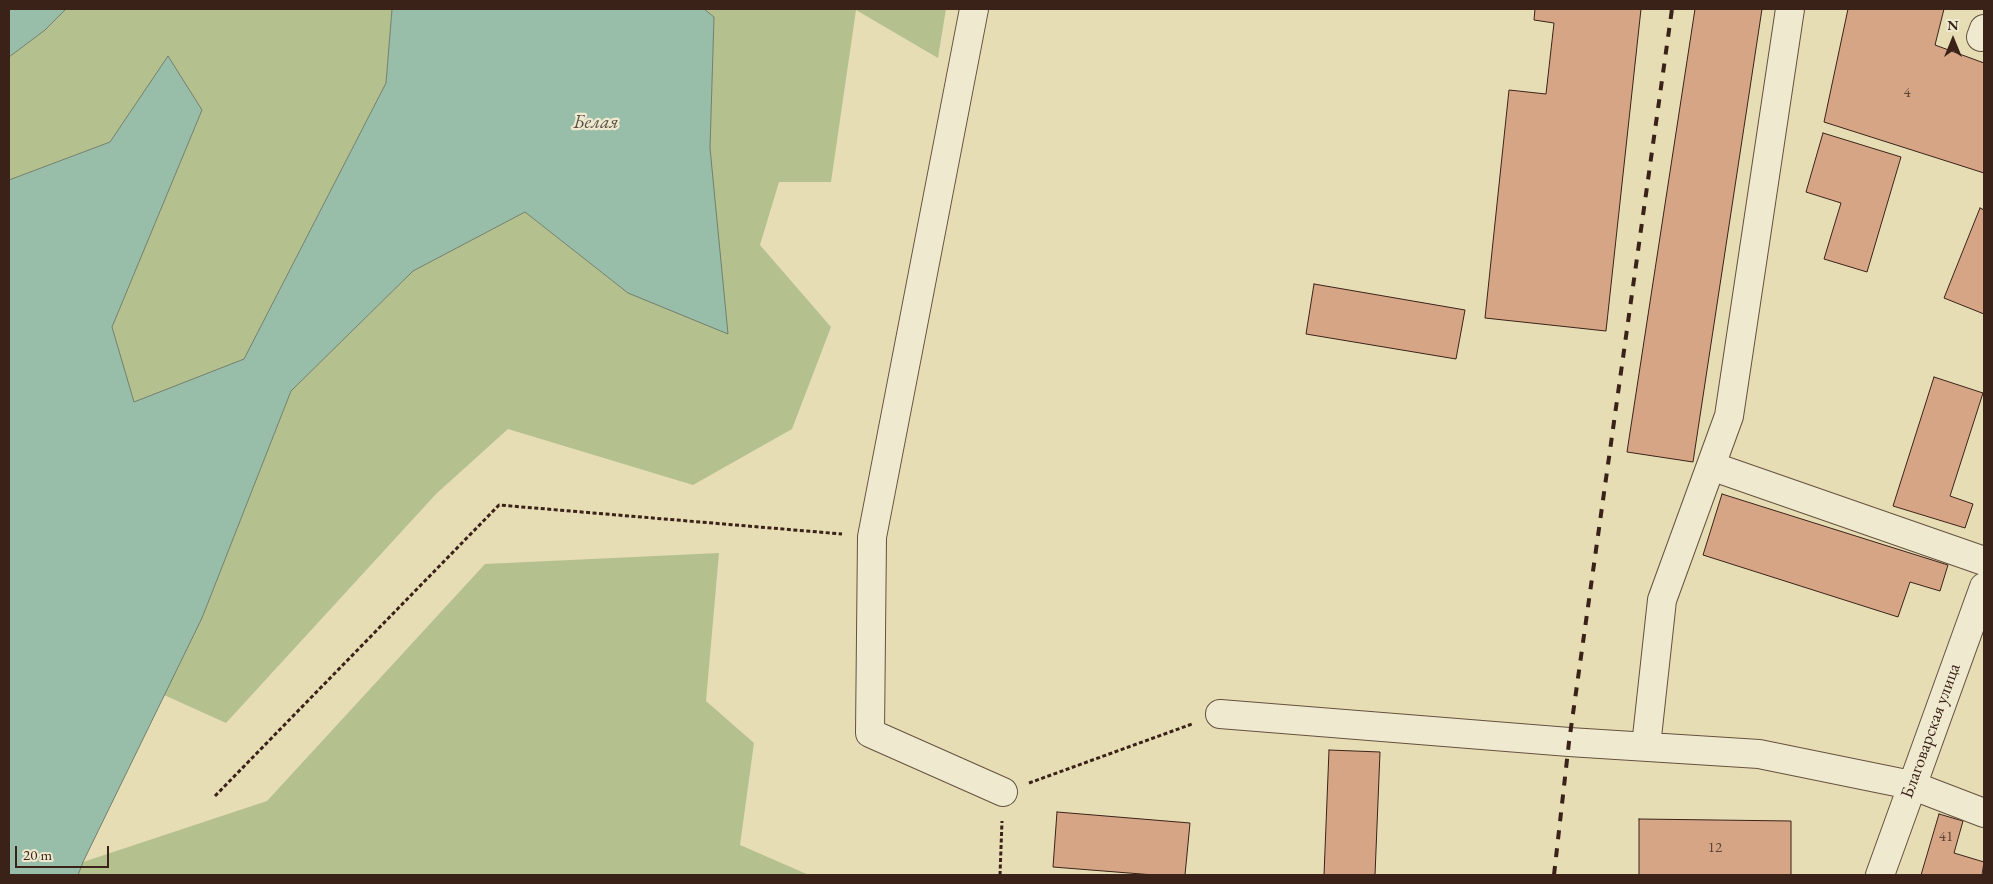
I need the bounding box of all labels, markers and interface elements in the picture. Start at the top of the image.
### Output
north arrow [1928,15,1978,65]
text: N [1947,16,1959,34]
house number: 4 [1903,84,1911,102]
water label: Белая [573,112,619,134]
street label: Благоварская улица [1897,661,1965,801]
house number: 41 [1939,828,1953,846]
scale bar [18,836,111,868]
house number: 12 [1708,839,1722,857]
text: 20 m [23,845,52,864]

